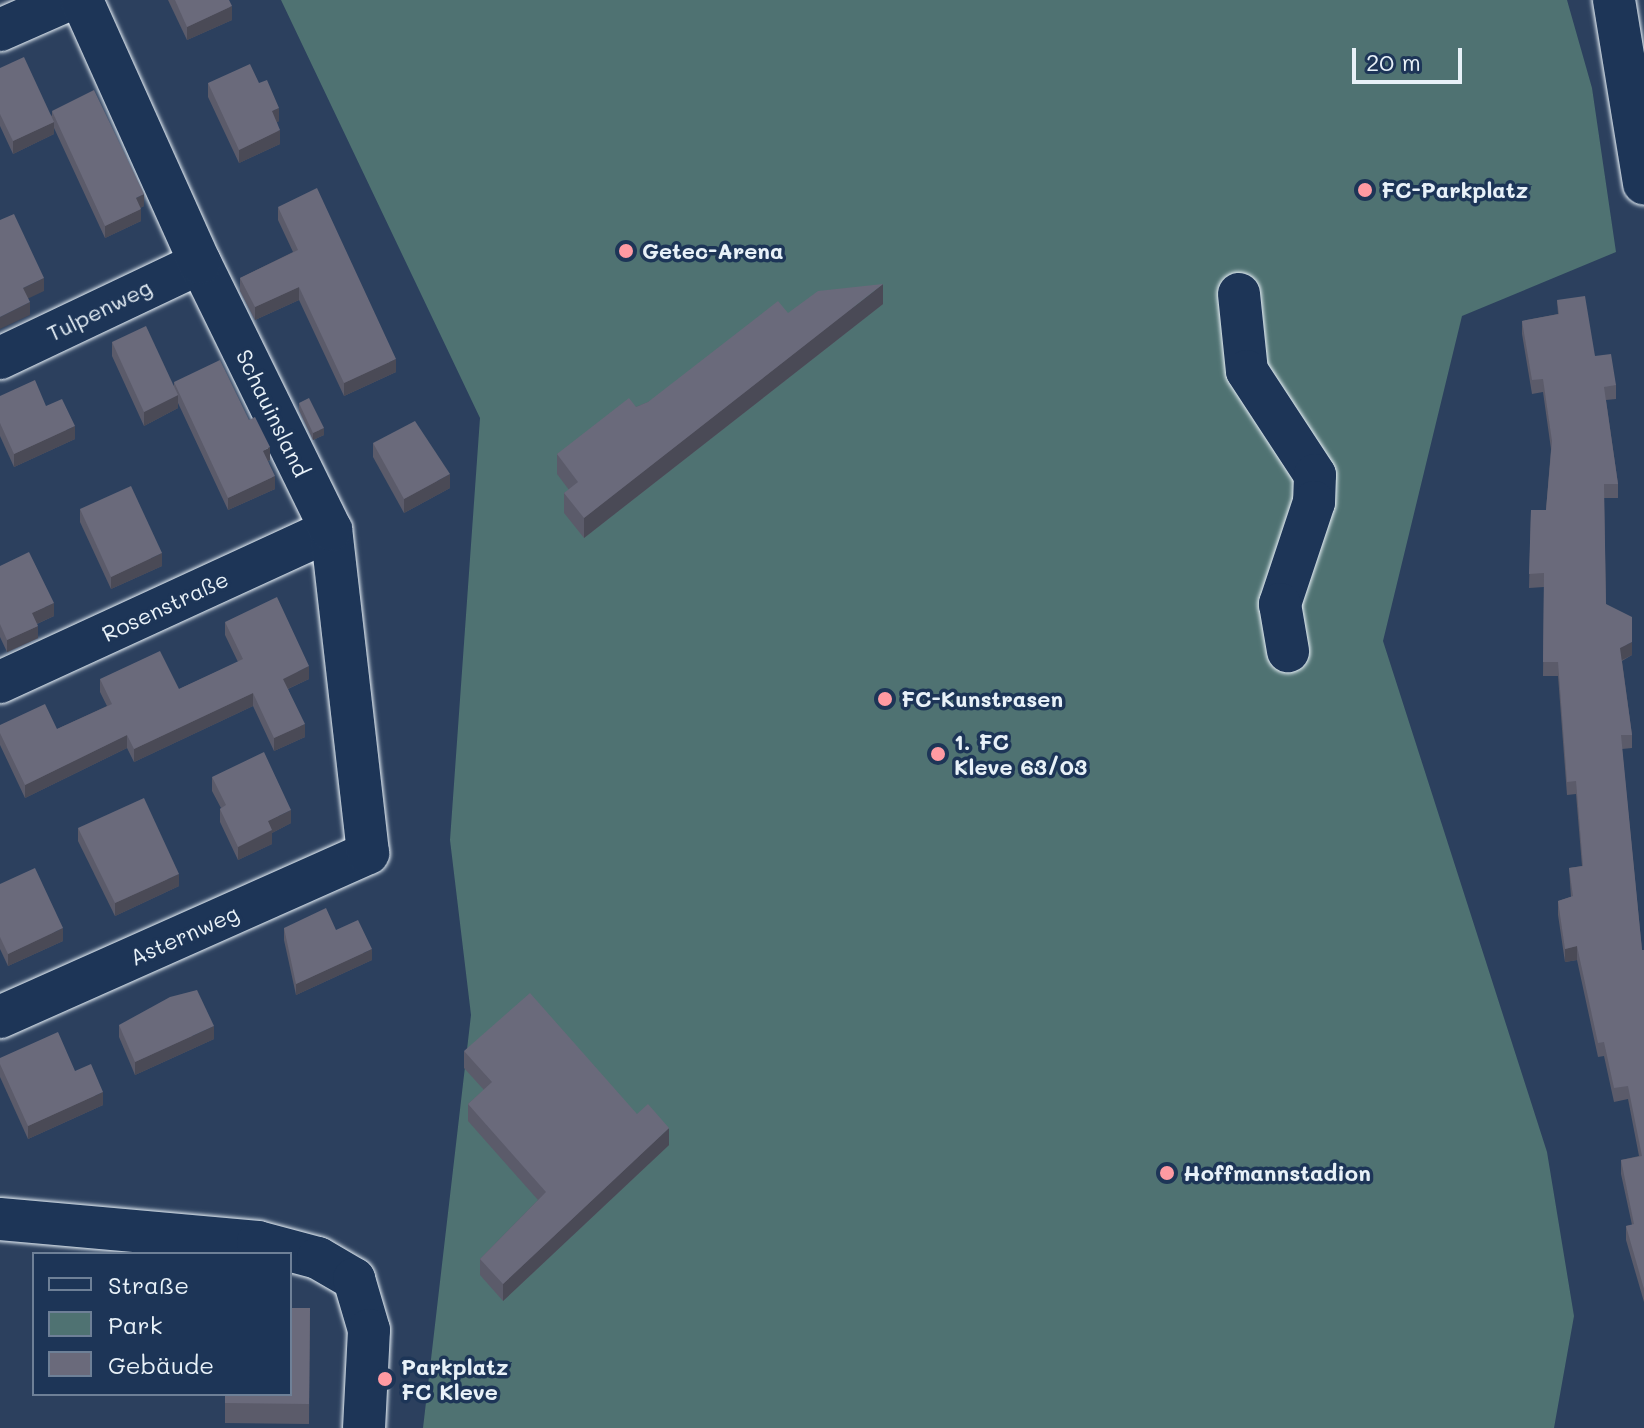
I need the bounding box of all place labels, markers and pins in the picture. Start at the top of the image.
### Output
place label: FC-Parkplatz [1381,177,1528,203]
marker: FC-Parkplatz [1356,181,1374,199]
place label: Getec-Arena [642,238,783,264]
marker: Getec-Arena [617,242,635,260]
place label: FC-Kunstrasen [901,686,1063,712]
marker: FC-Kunstrasen [876,690,894,708]
place label: 1. FC Kleve 63/03 [954,728,1087,780]
marker: 1. FC Kleve 63/03 [929,745,947,763]
place label: Hoffmannstadion [1183,1160,1371,1186]
marker: Hoffmannstadion [1158,1164,1176,1182]
place label: Parkplatz FC Kleve [401,1353,508,1404]
marker: Parkplatz FC Kleve [376,1370,394,1388]

